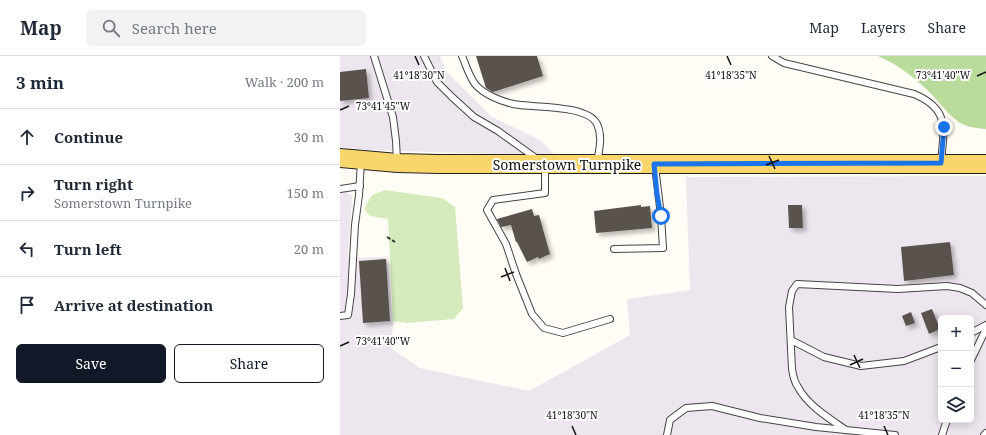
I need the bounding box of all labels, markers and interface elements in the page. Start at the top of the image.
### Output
search box [86,10,366,46]
text: Map [20,15,62,41]
icon: search [100,17,122,39]
text: Search here [132,18,217,38]
text: Map [809,18,839,37]
text: Layers [861,18,906,37]
text: Share [928,18,966,37]
text: 41°18'30"N [393,68,445,82]
text: 41°18'35"N [705,68,757,82]
text: 73°41'40"W [916,68,971,82]
text: 3 min [16,71,64,94]
text: Walk · 200 m [245,73,324,91]
text: 73°41'45"W [356,99,411,113]
route end [935,118,953,136]
icon: ahead [16,126,38,148]
text: Continue [54,127,123,147]
text: 30 m [294,128,324,146]
street label: Somerstown Turnpike [493,155,641,174]
text: Turn right [54,174,133,194]
icon: right [16,182,38,204]
text: 150 m [287,184,324,202]
text: Somerstown Turnpike [54,194,192,212]
route start [652,207,670,225]
icon: left [16,238,38,260]
text: Turn left [54,239,122,259]
text: 20 m [294,240,324,258]
icon: arrive [16,294,38,316]
text: Arrive at destination [54,295,213,315]
map controls [938,315,974,423]
button: + [938,315,974,351]
text: 73°41'40"W [356,334,411,348]
button: Save [16,344,166,383]
button: Share [174,344,324,383]
button: − [938,351,974,387]
button: layers [938,387,974,423]
text: 41°18'30"N [546,408,598,422]
text: 41°18'35"N [858,408,910,422]

